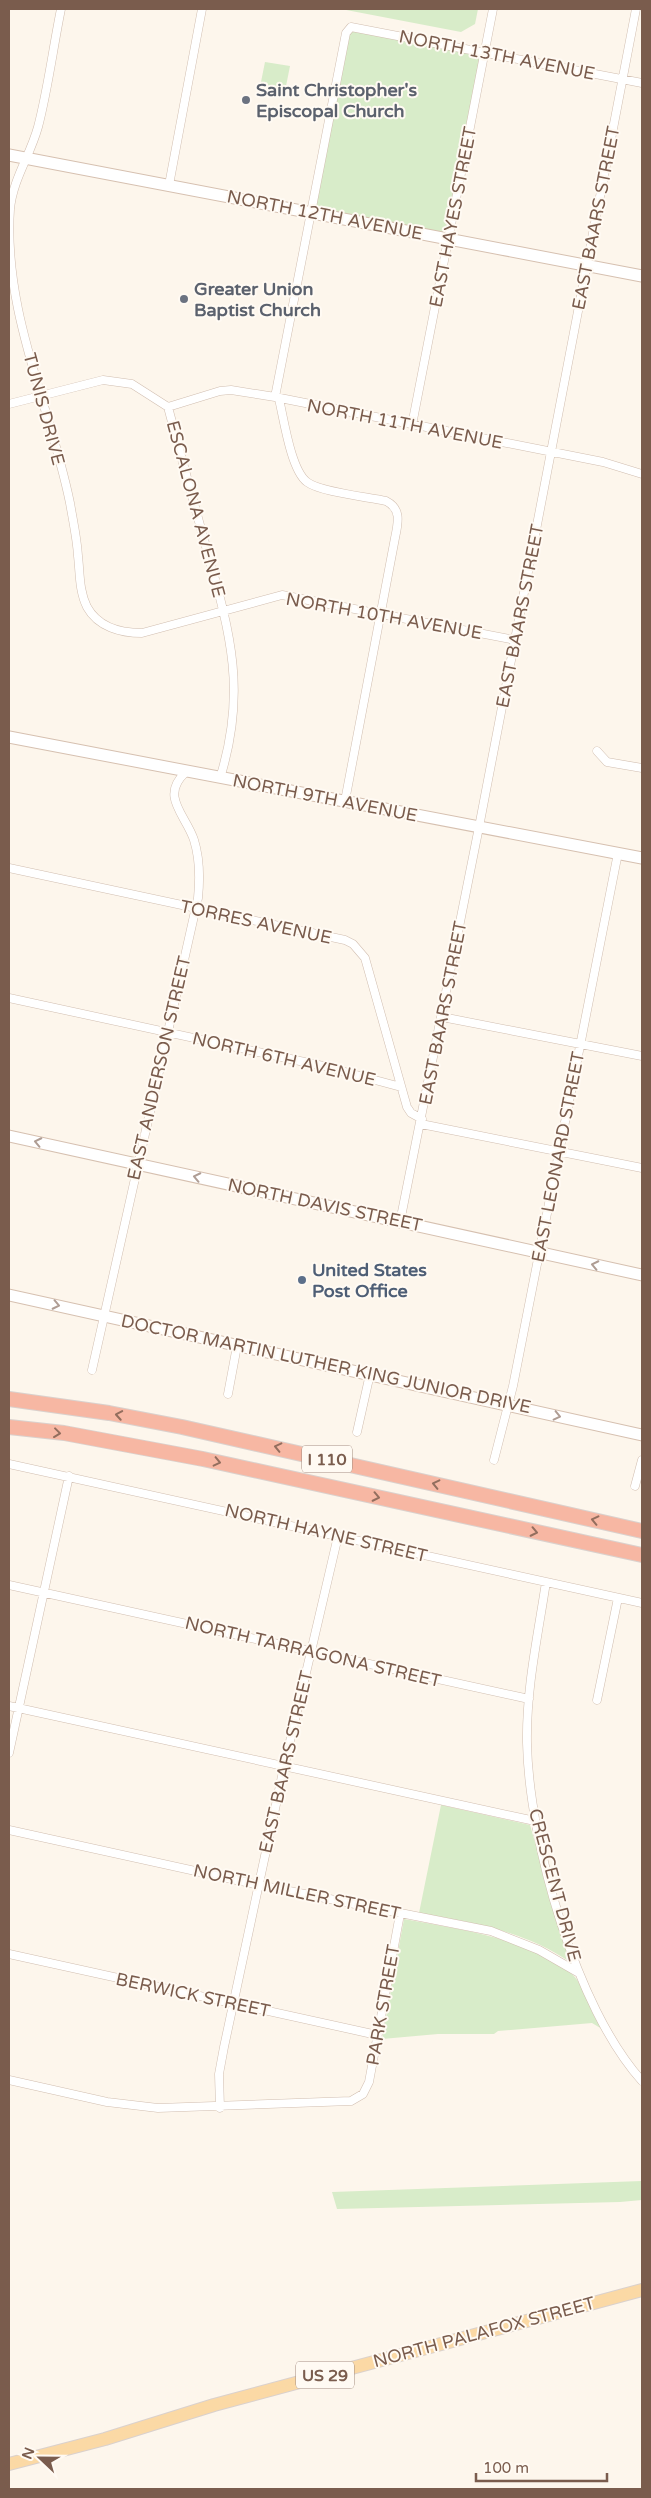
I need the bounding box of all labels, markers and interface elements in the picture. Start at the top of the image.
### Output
street label: NORTH 13TH AVENUE [397,25,597,85]
place label: Saint Christopher's Episcopal Church [256,79,417,122]
marker: Saint Christopher's Episcopal Church [240,94,252,106]
street label: EAST BAARS STREET [567,124,625,312]
street label: EAST HAYES STREET [425,125,481,309]
street label: NORTH 12TH AVENUE [225,185,425,245]
place label: Greater Union Baptist Church [194,278,321,321]
marker: Greater Union Baptist Church [178,293,190,305]
street label: TUNIS DRIVE [18,350,70,468]
street label: NORTH 11TH AVENUE [305,394,505,454]
street label: ESCALONA AVENUE [162,418,230,600]
street label: EAST BAARS STREET [491,522,549,710]
street label: NORTH 10TH AVENUE [284,588,484,644]
street label: NORTH 9TH AVENUE [231,769,419,827]
street label: TORRES AVENUE [178,895,334,949]
street label: EAST BAARS STREET [414,919,472,1107]
street label: EAST ANDERSON STREET [122,954,196,1182]
street label: NORTH 6TH AVENUE [190,1027,378,1091]
street label: EAST LEONARD STREET [527,1050,589,1264]
one-way arrow [34,1137,42,1148]
one-way arrow [192,1172,201,1183]
street label: NORTH DAVIS STREET [226,1174,424,1236]
place label: United States Post Office [312,1259,427,1302]
one-way arrow [590,1260,599,1271]
marker: United States Post Office [296,1274,308,1286]
one-way arrow [52,1299,61,1310]
street label: DOCTOR MARTIN LUTHER KING JUNIOR DRIVE [119,1310,533,1418]
one-way arrow [114,1410,123,1421]
one-way arrow [552,1410,561,1420]
one-way arrow [53,1427,61,1437]
one-way arrow [273,1443,282,1453]
road number: I 110 [302,1446,352,1472]
one-way arrow [212,1456,221,1467]
one-way arrow [432,1479,441,1490]
one-way arrow [371,1491,380,1502]
street label: NORTH HAYNE STREET [223,1499,430,1567]
one-way arrow [590,1515,599,1526]
one-way arrow [530,1526,539,1537]
street label: NORTH TARRAGONA STREET [183,1612,443,1692]
street label: EAST BAARS STREET [254,1669,318,1855]
street label: CRESCENT DRIVE [524,1806,586,1964]
street label: NORTH MILLER STREET [191,1859,403,1925]
street label: PARK STREET [362,1943,404,2067]
street label: BERWICK STREET [114,1968,272,2022]
street label: NORTH PALAFOX STREET [371,2292,597,2372]
road number: US 29 [296,2362,354,2388]
north arrow [15,2433,65,2483]
text: N [18,2445,38,2462]
scale bar [476,2450,607,2482]
text: 100 m [483,2459,529,2477]

